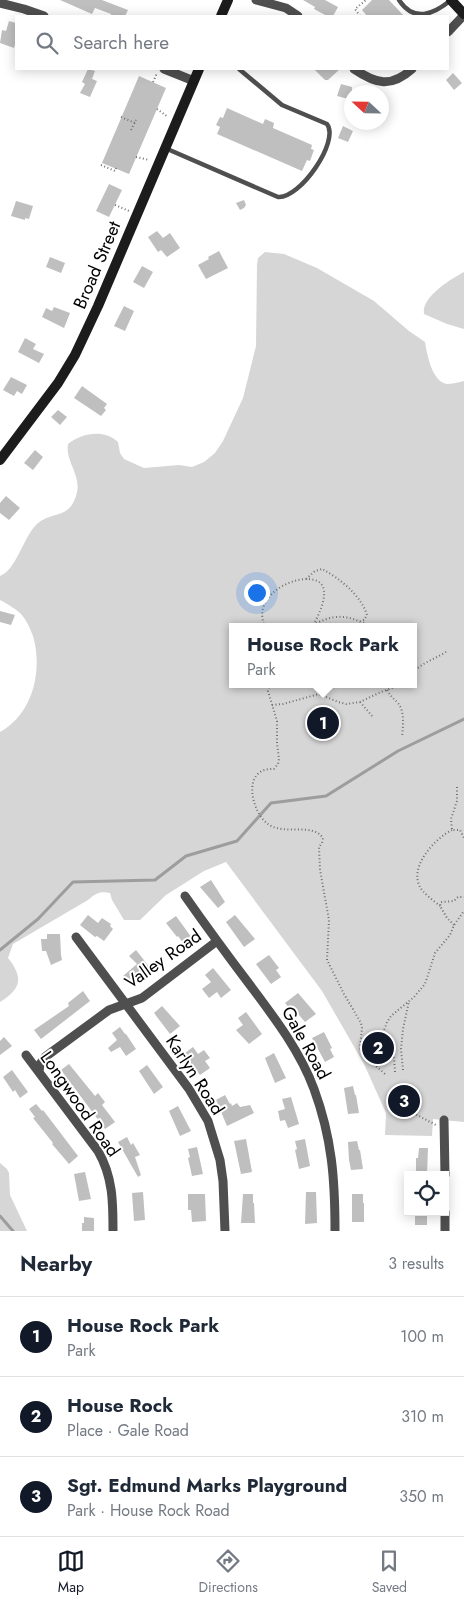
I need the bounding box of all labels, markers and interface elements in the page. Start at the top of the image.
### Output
search box [15,15,449,70]
icon: search [33,29,61,57]
text: Search here [73,29,169,56]
north arrow [344,85,389,130]
street label: Broad Street [67,216,127,313]
your location [244,580,270,606]
popup [229,623,417,688]
text: House Rock Park [247,631,399,658]
text: Park [247,658,275,681]
pin: 1 [307,704,339,742]
street label: Valley Road [119,923,207,995]
street label: Gale Road [275,1002,337,1084]
pin: 2 [362,1029,394,1067]
street label: Karlyn Road [159,1030,231,1120]
street label: Longwood Road [34,1046,126,1162]
pin: 3 [388,1082,420,1120]
map controls [404,1171,449,1216]
button: locate [404,1171,449,1216]
text: Nearby [20,1249,92,1279]
text: 3 results [388,1252,444,1275]
text: House Rock Park [67,1312,219,1339]
text: 1 [32,1325,40,1348]
text: 100 m [400,1325,444,1348]
text: Park [67,1339,96,1362]
text: House Rock [67,1392,173,1419]
text: 2 [31,1405,41,1428]
text: 310 m [401,1405,444,1428]
text: Place · Gale Road [67,1419,189,1442]
text: Sgt. Edmund Marks Playground [67,1472,347,1499]
text: 3 [31,1485,41,1508]
text: 350 m [399,1485,444,1508]
text: Park · House Rock Road [67,1499,230,1522]
tab: Map [57,1547,85,1597]
tab: Directions [199,1547,258,1597]
tab: Saved [372,1547,407,1597]

